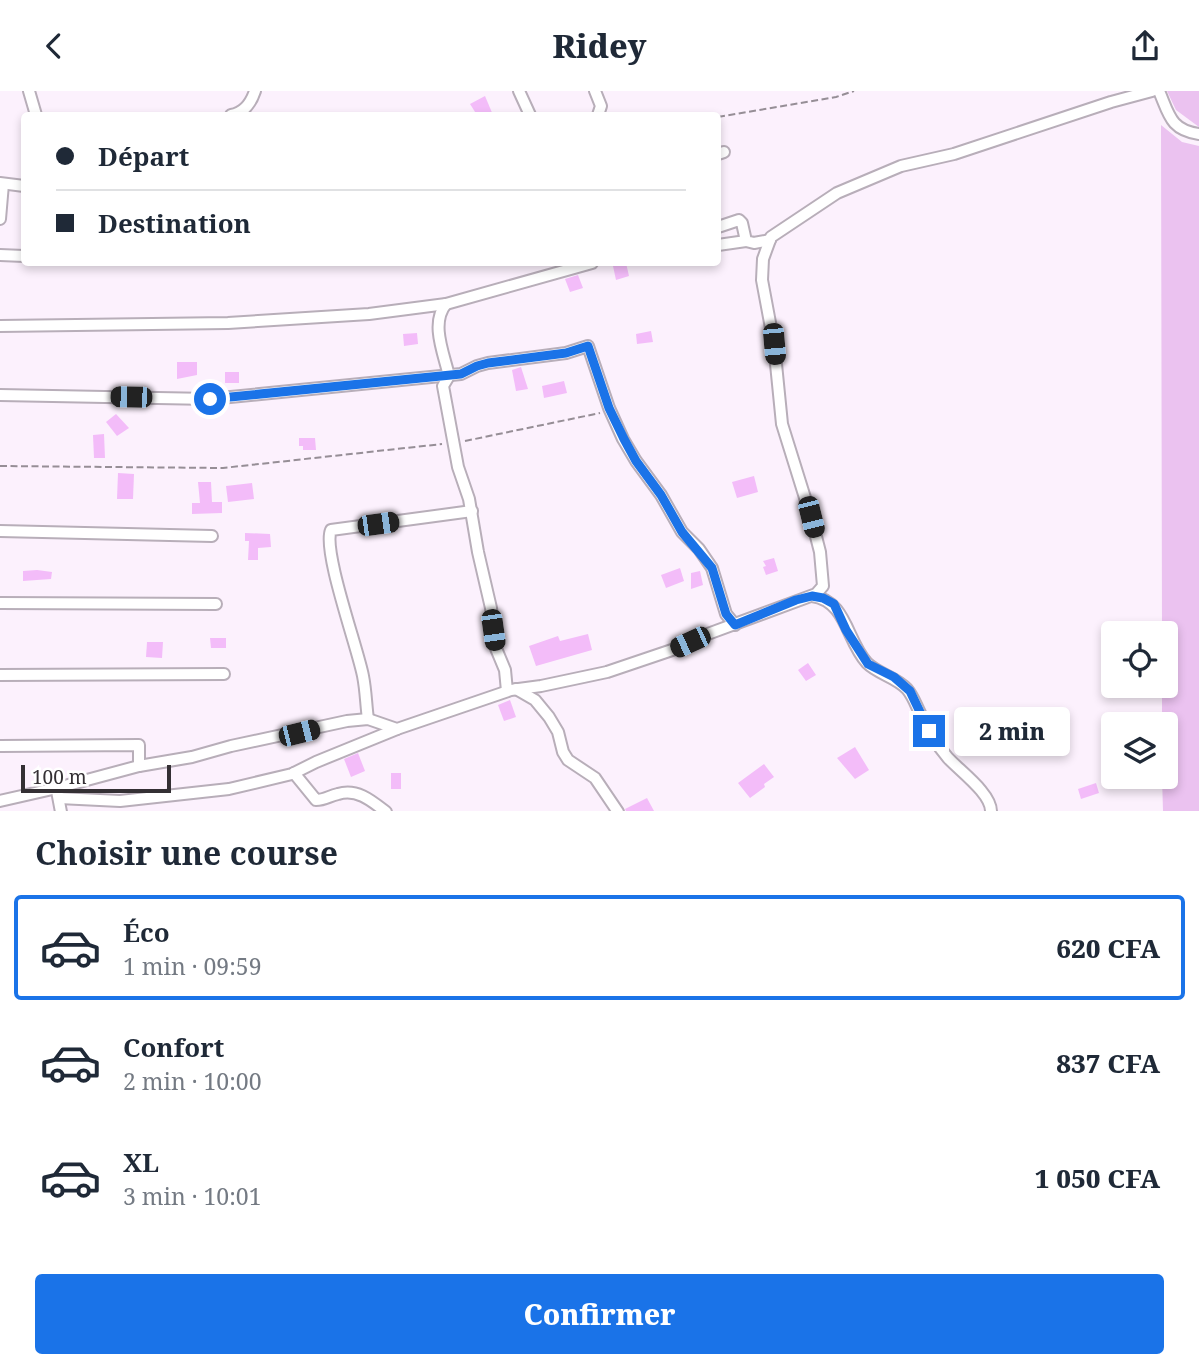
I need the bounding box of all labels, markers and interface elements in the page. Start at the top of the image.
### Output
text: Ridey [553,24,646,67]
icon: back [35,27,73,65]
icon: share [1126,27,1164,65]
text: Départ [98,138,189,174]
text: Destination [98,205,251,241]
car [762,322,787,366]
route start [194,383,226,415]
car [110,386,153,408]
car [796,494,827,540]
car [356,511,401,537]
car [480,608,507,652]
map controls [1101,621,1178,789]
button: locate [1101,621,1178,698]
car [667,624,714,660]
callout: 2 min [954,707,1069,755]
button: layers [1101,712,1178,789]
route end [913,715,945,747]
text: 2 min [979,715,1045,747]
car [277,718,322,748]
scale bar [21,762,172,794]
text: 100 m [32,764,87,790]
text: Choisir une course [35,831,338,874]
text: Éco [123,914,170,950]
icon: car [39,916,102,979]
text: 620 CFA [1056,930,1160,966]
text: 1 min · 09:59 [123,950,261,982]
text: Confort [123,1029,224,1065]
icon: car [39,1031,102,1094]
text: 837 CFA [1056,1045,1160,1081]
text: 2 min · 10:00 [123,1065,261,1097]
text: XL [123,1144,159,1180]
icon: car [39,1146,102,1209]
text: 1 050 CFA [1035,1160,1160,1196]
text: 3 min · 10:01 [123,1180,261,1212]
button: Confirmer [35,1274,1164,1354]

